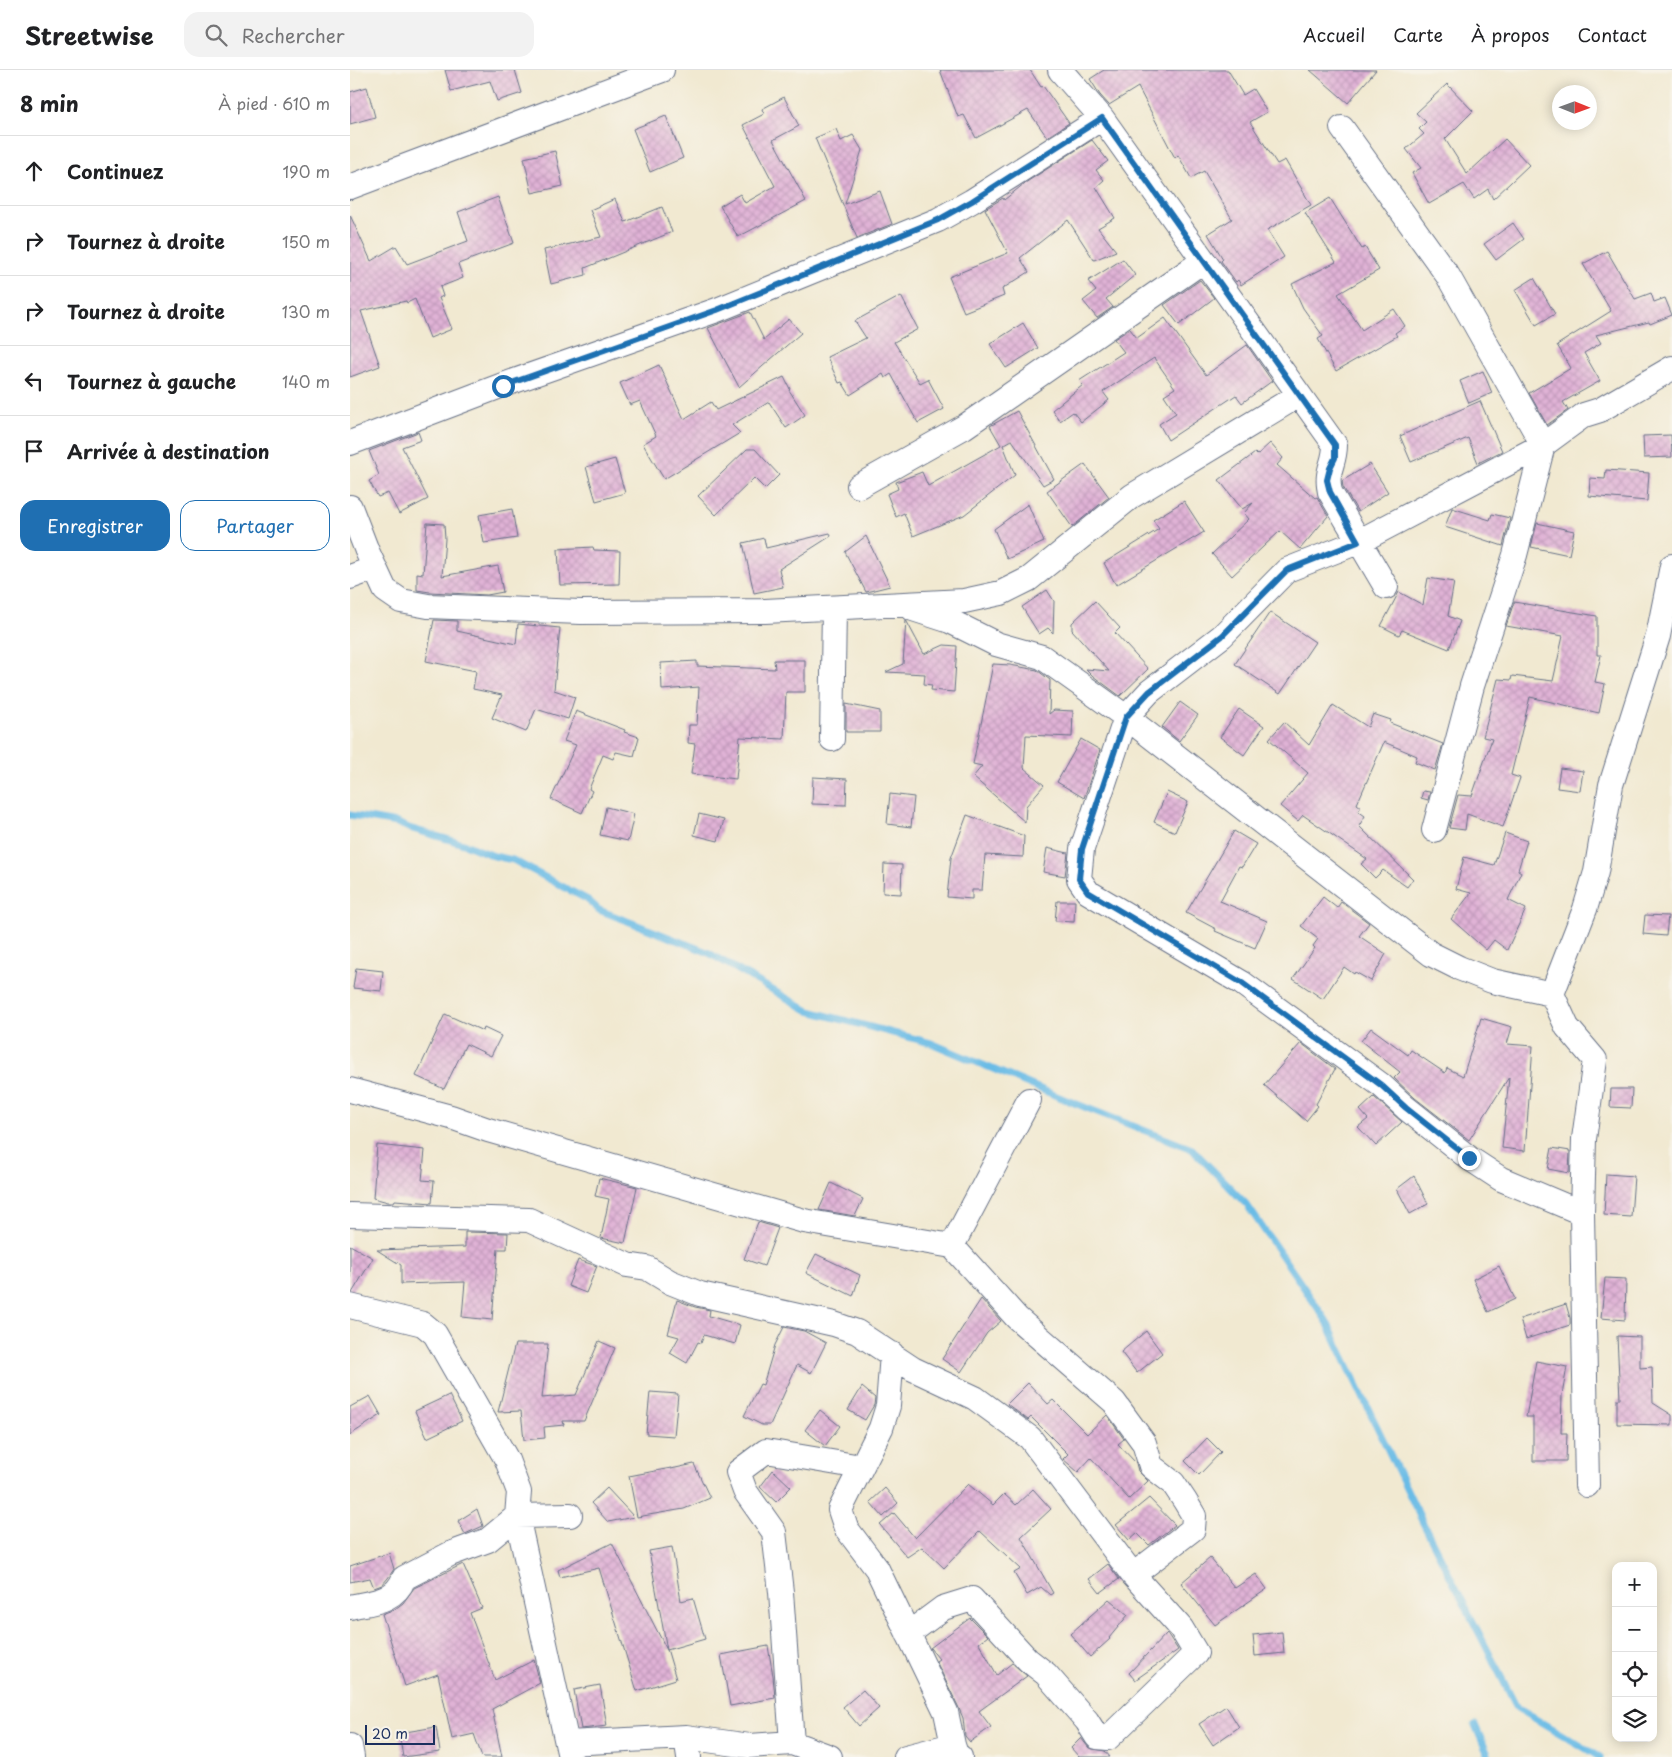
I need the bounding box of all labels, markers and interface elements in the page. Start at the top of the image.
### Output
search box [184,12,534,57]
text: Streetwise [25,17,154,53]
icon: search [202,21,230,49]
text: Rechercher [242,21,345,49]
text: Accueil [1303,21,1365,48]
text: Carte [1393,21,1443,48]
text: À propos [1471,21,1549,48]
text: Contact [1577,21,1647,48]
north arrow [1552,85,1597,130]
text: 8 min [20,87,79,119]
text: À pied · 610 m [218,91,330,115]
icon: ahead [20,157,48,185]
text: Continuez [67,157,164,185]
text: 190 m [282,159,330,183]
icon: right [20,227,48,255]
text: Tournez à droite [67,227,225,255]
text: 150 m [282,229,330,253]
icon: right [20,297,48,325]
text: Tournez à droite [67,297,225,325]
text: 130 m [282,299,330,323]
icon: left [20,367,48,395]
text: Tournez à gauche [67,367,236,395]
text: 140 m [282,369,330,393]
route start [492,375,515,398]
icon: arrive [20,437,48,465]
text: Arrivée à destination [67,437,270,465]
button: Enregistrer [20,500,170,551]
button: Partager [180,500,330,551]
route end [1458,1147,1481,1170]
map controls [1612,1562,1657,1742]
button: + [1612,1562,1657,1607]
button: − [1612,1607,1657,1652]
button: locate [1612,1652,1657,1697]
button: layers [1612,1697,1657,1742]
scale bar [365,1722,435,1745]
text: 20 m [372,1723,408,1744]

